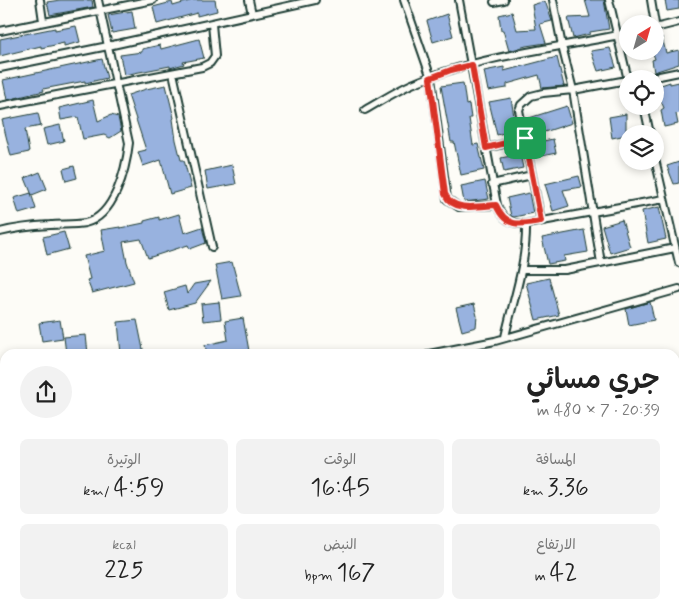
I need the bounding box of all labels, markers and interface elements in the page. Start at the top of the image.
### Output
north arrow [619,15,664,60]
map controls [619,15,664,170]
button: locate [619,70,664,115]
pin [504,117,546,159]
icon: arrive [511,124,539,152]
button: layers [619,125,664,170]
text: جري مسائي [526,362,660,399]
button: share [20,366,72,418]
text: 20:39 · 7 × 480 m [537,400,660,421]
text: الوتيرة [107,451,141,469]
text: الوقت [324,451,356,469]
text: المسافة [536,451,576,469]
text: 4:59 [114,472,165,505]
text: 16:45 [310,472,370,505]
text: 3.36 [547,472,589,505]
text: /km [83,482,114,500]
text: km [523,482,547,500]
text: kcal [112,536,136,554]
text: النبض [323,536,357,554]
text: الارتفاع [536,536,576,554]
text: 225 [104,554,144,587]
text: 167 [337,557,375,590]
text: 42 [550,557,577,590]
text: bpm [305,567,337,585]
text: m [535,567,550,585]

